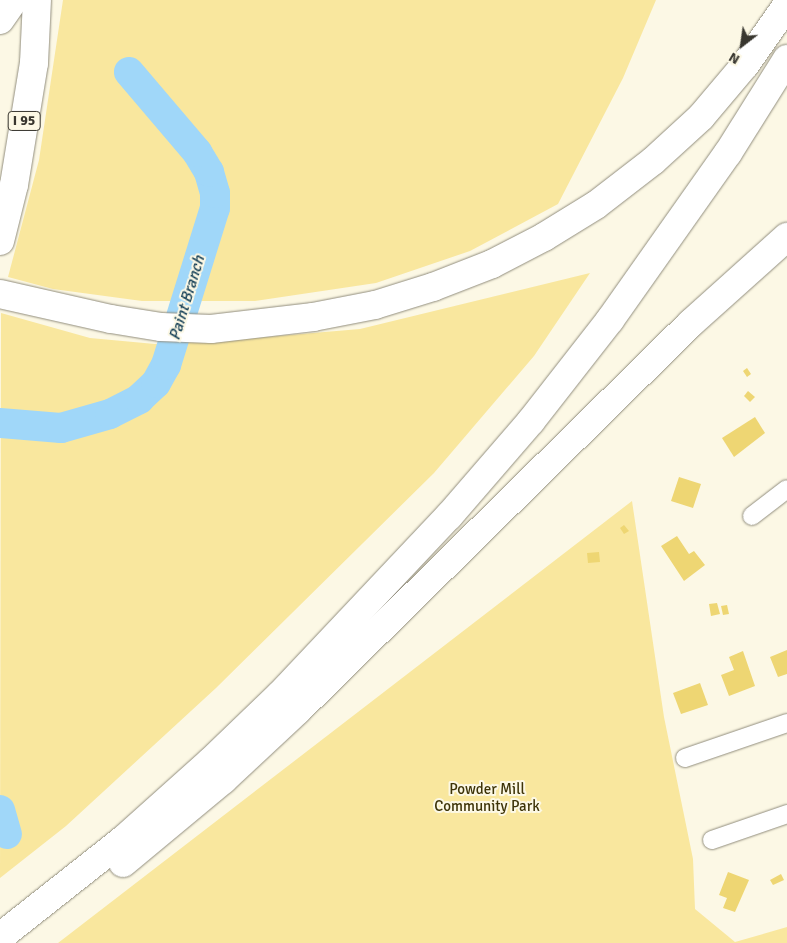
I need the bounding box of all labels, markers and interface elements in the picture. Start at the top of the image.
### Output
north arrow [717,20,767,70]
text: N [726,49,743,68]
road number: I 95 [6,110,42,132]
water label: Paint Branch [165,253,209,343]
park label: Powder Mill Community Park [434,780,540,815]

